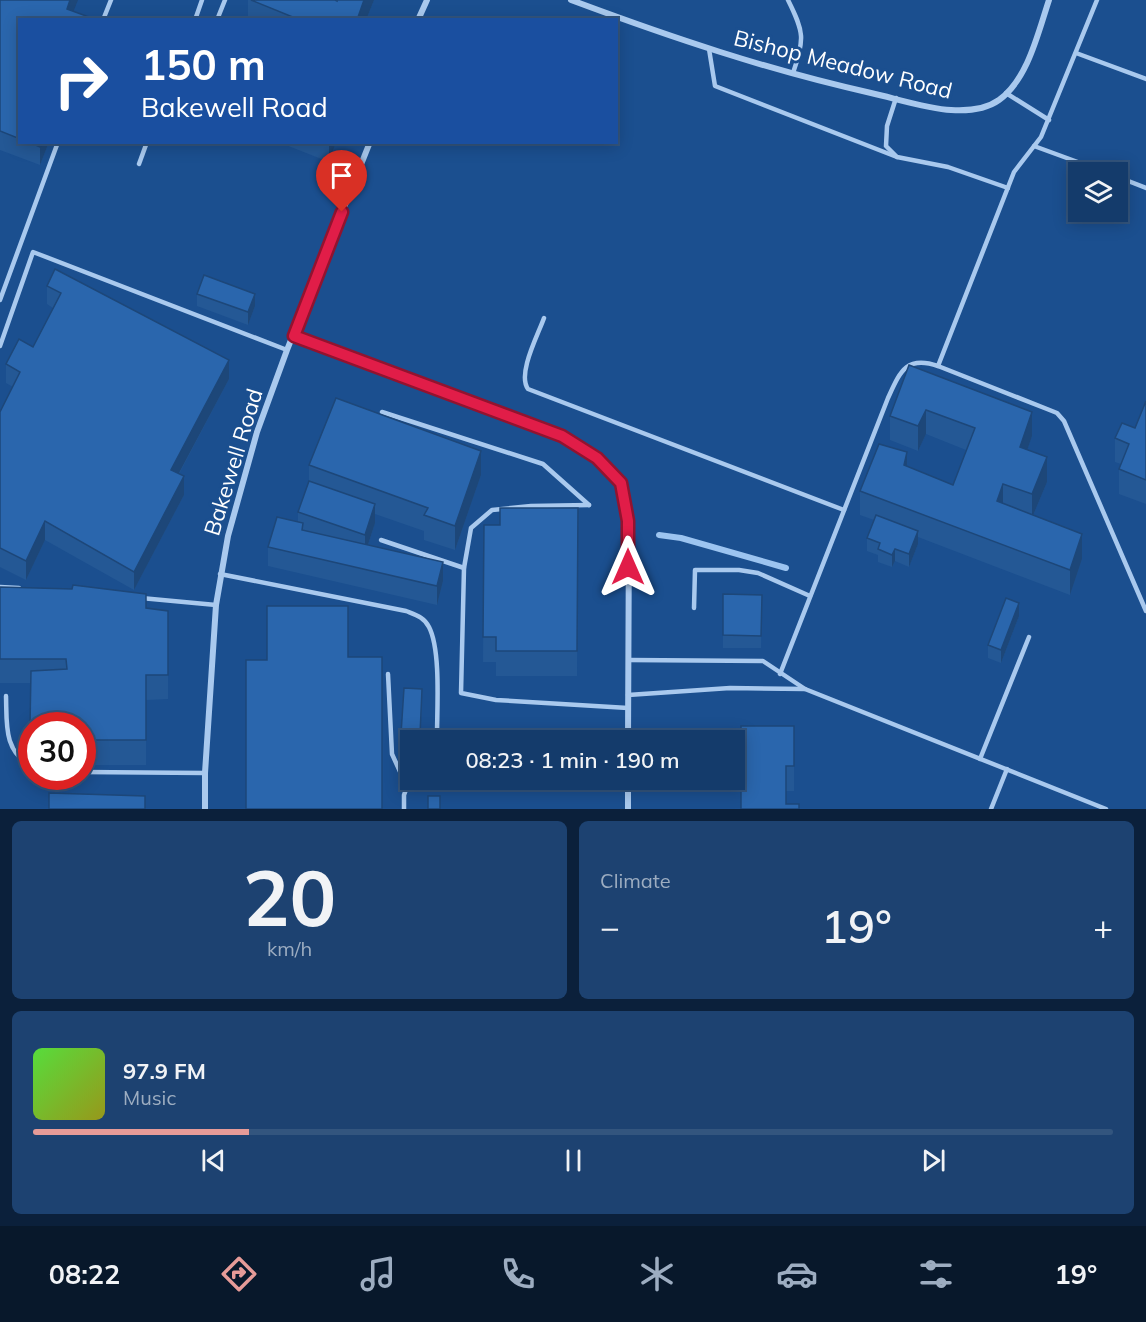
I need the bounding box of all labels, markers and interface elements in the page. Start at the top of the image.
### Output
street label: Bishop Meadow Road [731,23,955,105]
text: 150 m [141,38,266,91]
icon: right [42,42,120,120]
text: Bakewell Road [141,90,328,124]
pin [316,150,367,212]
icon: arrive [325,159,358,192]
map controls [1068,162,1128,222]
button: layers [1068,162,1128,222]
street label: Bakewell Road [197,385,269,539]
position arrow [596,535,660,599]
speed limit sign: 30 [18,712,96,790]
text: 08:23 · 1 min · 190 m [465,746,680,774]
text: 20 [243,848,336,946]
text: Climate [600,868,671,893]
text: 19° [821,898,892,954]
text: − [600,906,620,947]
text: + [1093,906,1113,947]
text: km/h [267,936,312,961]
text: 97.9 FM [123,1057,206,1085]
text: Music [123,1085,176,1110]
icon: previous [197,1144,230,1177]
icon: pause [557,1144,590,1177]
icon: next [917,1144,950,1177]
icon: directions [218,1253,260,1295]
icon: music [357,1253,399,1295]
icon: phone [497,1253,539,1295]
icon: climate [636,1253,678,1295]
icon: car [776,1253,818,1295]
icon: filters [915,1253,957,1295]
text: 08:22 [49,1257,120,1291]
text: 19° [1055,1257,1097,1291]

